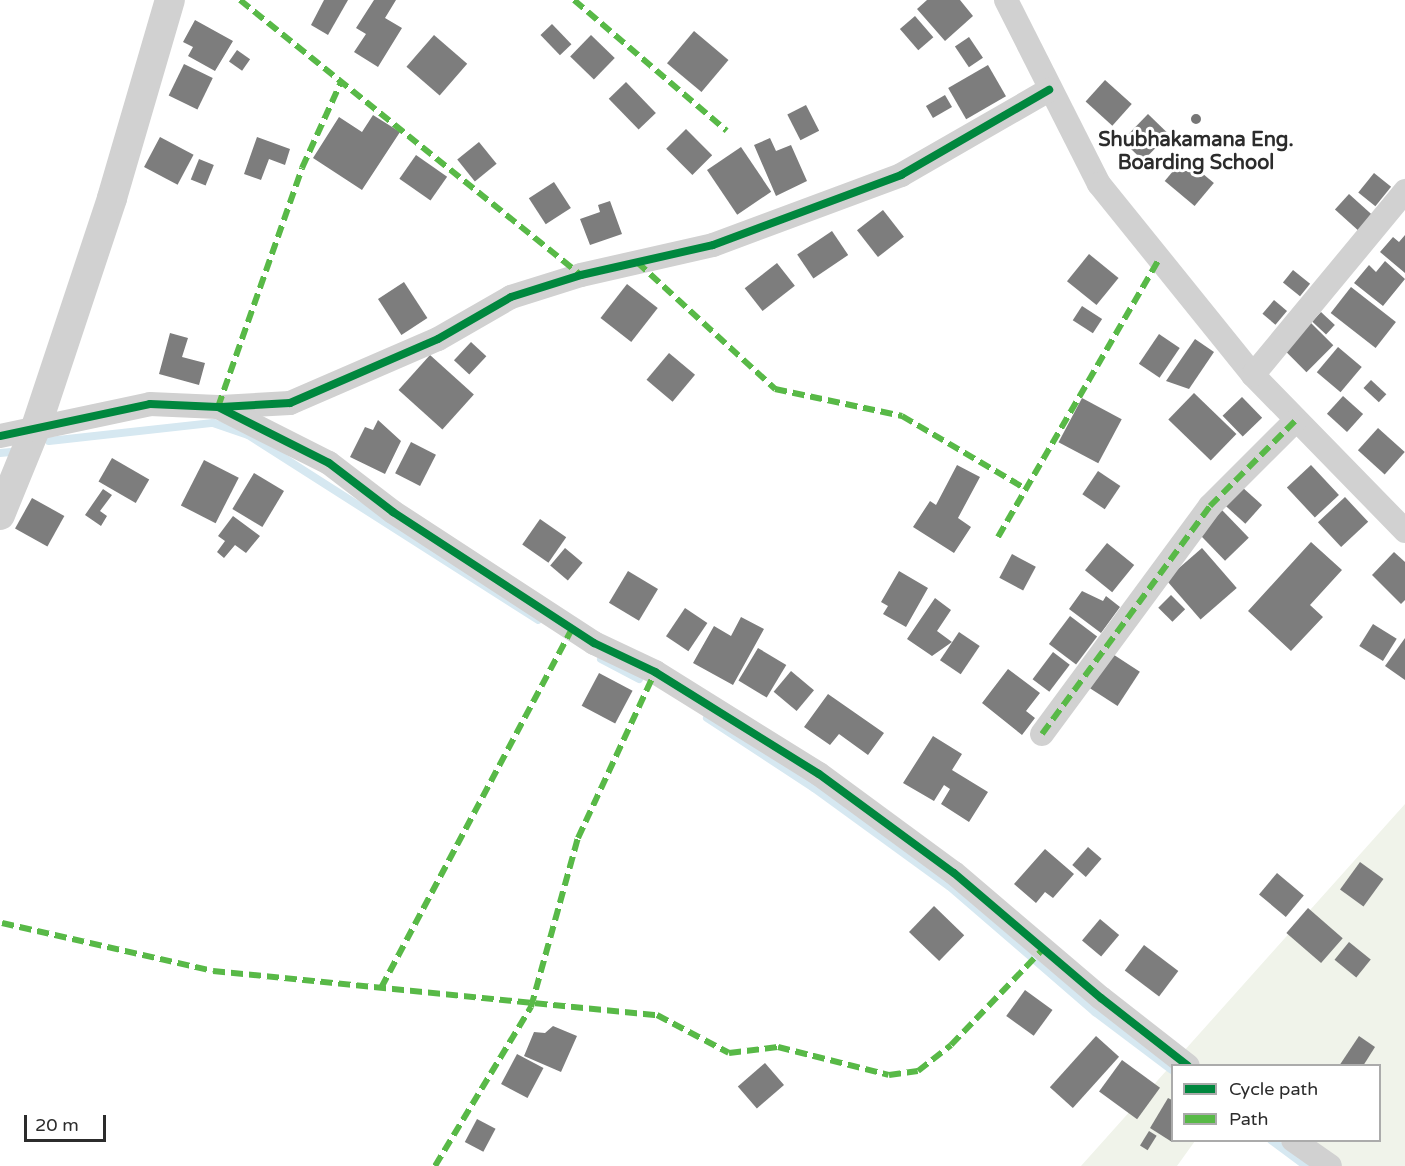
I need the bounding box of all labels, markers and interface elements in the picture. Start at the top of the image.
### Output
marker: Shubhakamana Eng. Boarding School [1189,112,1203,126]
place label: Shubhakamana Eng. Boarding School [1098,128,1294,175]
legend [1171,1064,1381,1142]
text: Cycle path [1229,1078,1318,1100]
scale bar [27,1103,110,1141]
text: Path [1229,1108,1268,1130]
text: 20 m [35,1114,79,1136]

